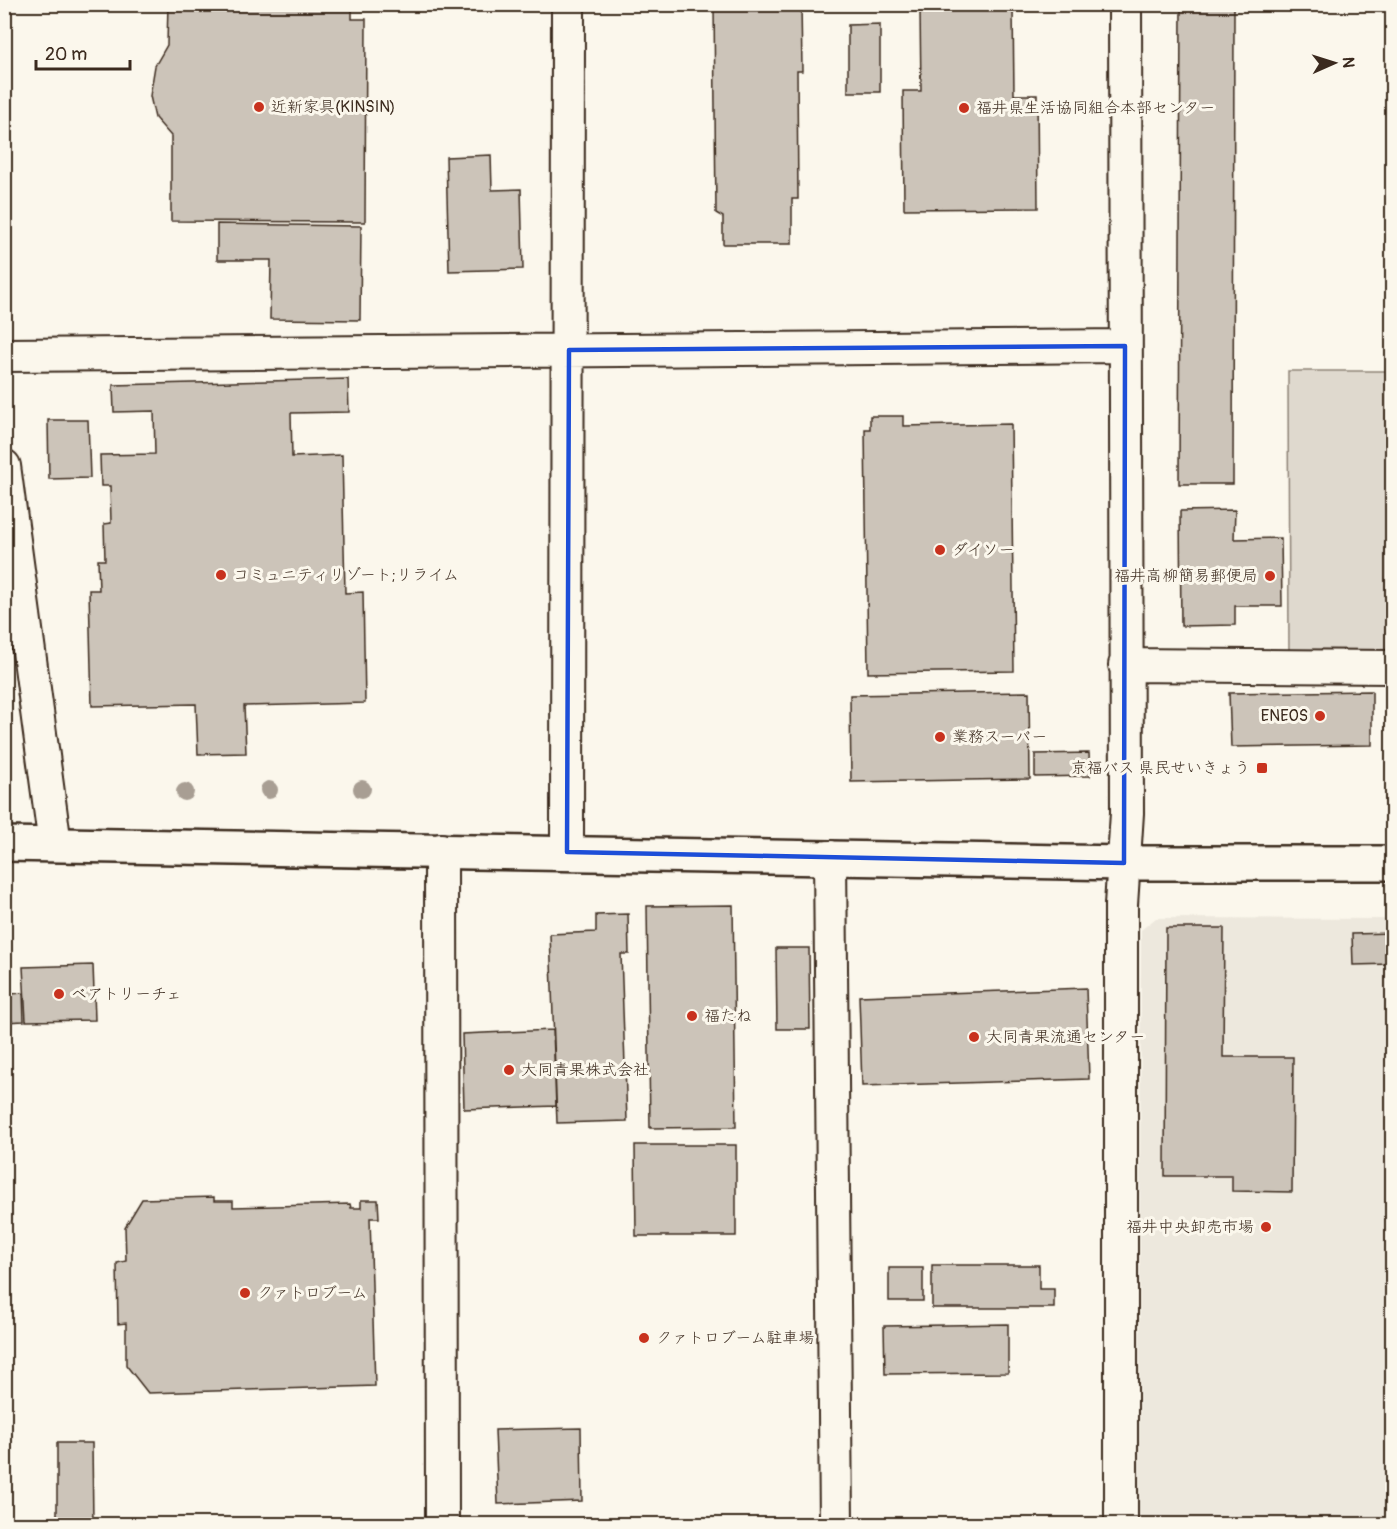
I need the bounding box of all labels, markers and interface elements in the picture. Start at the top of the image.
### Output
scale bar [36,33,130,71]
north arrow [1304,33,1364,93]
text: 20 m [45,43,87,66]
text: N [1338,56,1358,68]
place label: 近新家具(KINSIN) [271,97,395,117]
place label: 福井県生活協同組合本部センター [976,98,1215,118]
marker: 近新家具(KINSIN) [252,100,266,114]
marker: 福井県生活協同組合本部センター [957,101,971,115]
place label: ダイソー [952,540,1014,560]
marker: ダイソー [933,543,947,557]
place label: コミュニティリゾート;リライム [233,565,459,585]
place label: 福井高柳簡易郵便局 [1114,566,1258,586]
marker: コミュニティリゾート;リライム [214,568,228,582]
marker: 福井高柳簡易郵便局 [1263,569,1277,583]
place label: ENEOS [1261,706,1308,726]
marker: ENEOS [1313,709,1327,723]
place label: 業務スーパー [952,727,1047,747]
marker: 業務スーパー [933,730,947,744]
place label: 京福バス 県民せいきょう [1071,758,1250,778]
marker: 京福バス 県民せいきょう [1255,761,1269,775]
place label: ベアトリーチェ [71,984,181,1004]
marker: ベアトリーチェ [52,987,66,1001]
place label: 福たね [704,1006,752,1026]
marker: 福たね [685,1009,699,1023]
place label: 大同青果流通センター [986,1027,1145,1047]
marker: 大同青果流通センター [967,1030,981,1044]
place label: 大同青果株式会社 [521,1060,649,1080]
marker: 大同青果株式会社 [502,1063,516,1077]
place label: 福井中央卸売市場 [1126,1217,1254,1237]
marker: 福井中央卸売市場 [1259,1220,1273,1234]
place label: クァトロブーム [257,1283,368,1303]
marker: クァトロブーム [238,1286,252,1300]
place label: クァトロブーム駐車場 [656,1328,815,1348]
marker: クァトロブーム駐車場 [637,1331,651,1345]

